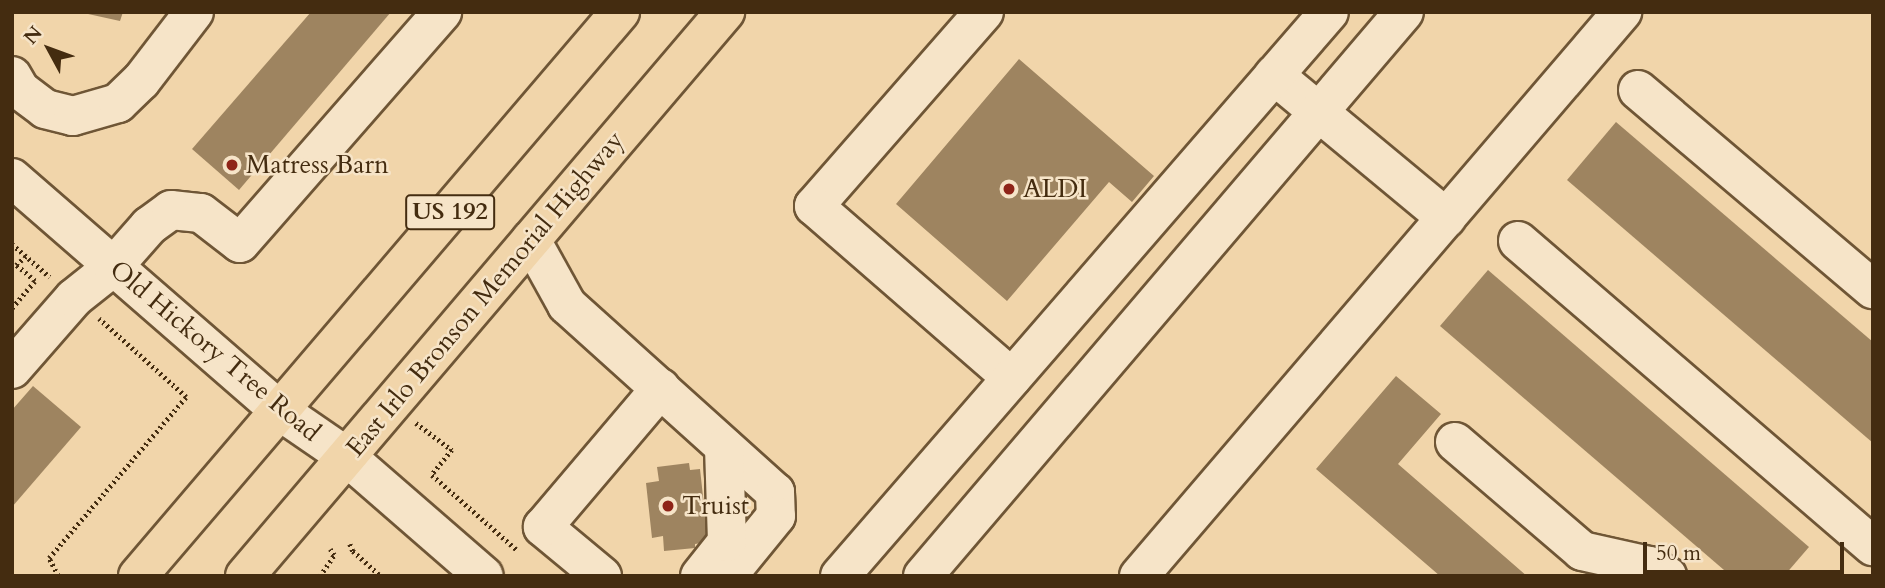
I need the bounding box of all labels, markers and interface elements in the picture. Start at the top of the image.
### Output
north arrow [14,14,84,84]
text: N [18,20,48,50]
street label: East Irlo Bronson Memorial Highway [340,125,630,463]
place label: Matress Barn [246,149,389,181]
marker: Matress Barn [224,157,240,173]
place label: ALDI [1023,173,1087,205]
marker: ALDI [1001,181,1017,197]
road number: US 192 [405,192,496,232]
street label: Old Hickory Tree Road [103,254,327,448]
place label: Truist [682,490,749,522]
marker: Truist [660,498,676,514]
scale bar [1647,528,1848,572]
text: 50 m [1656,539,1701,568]

